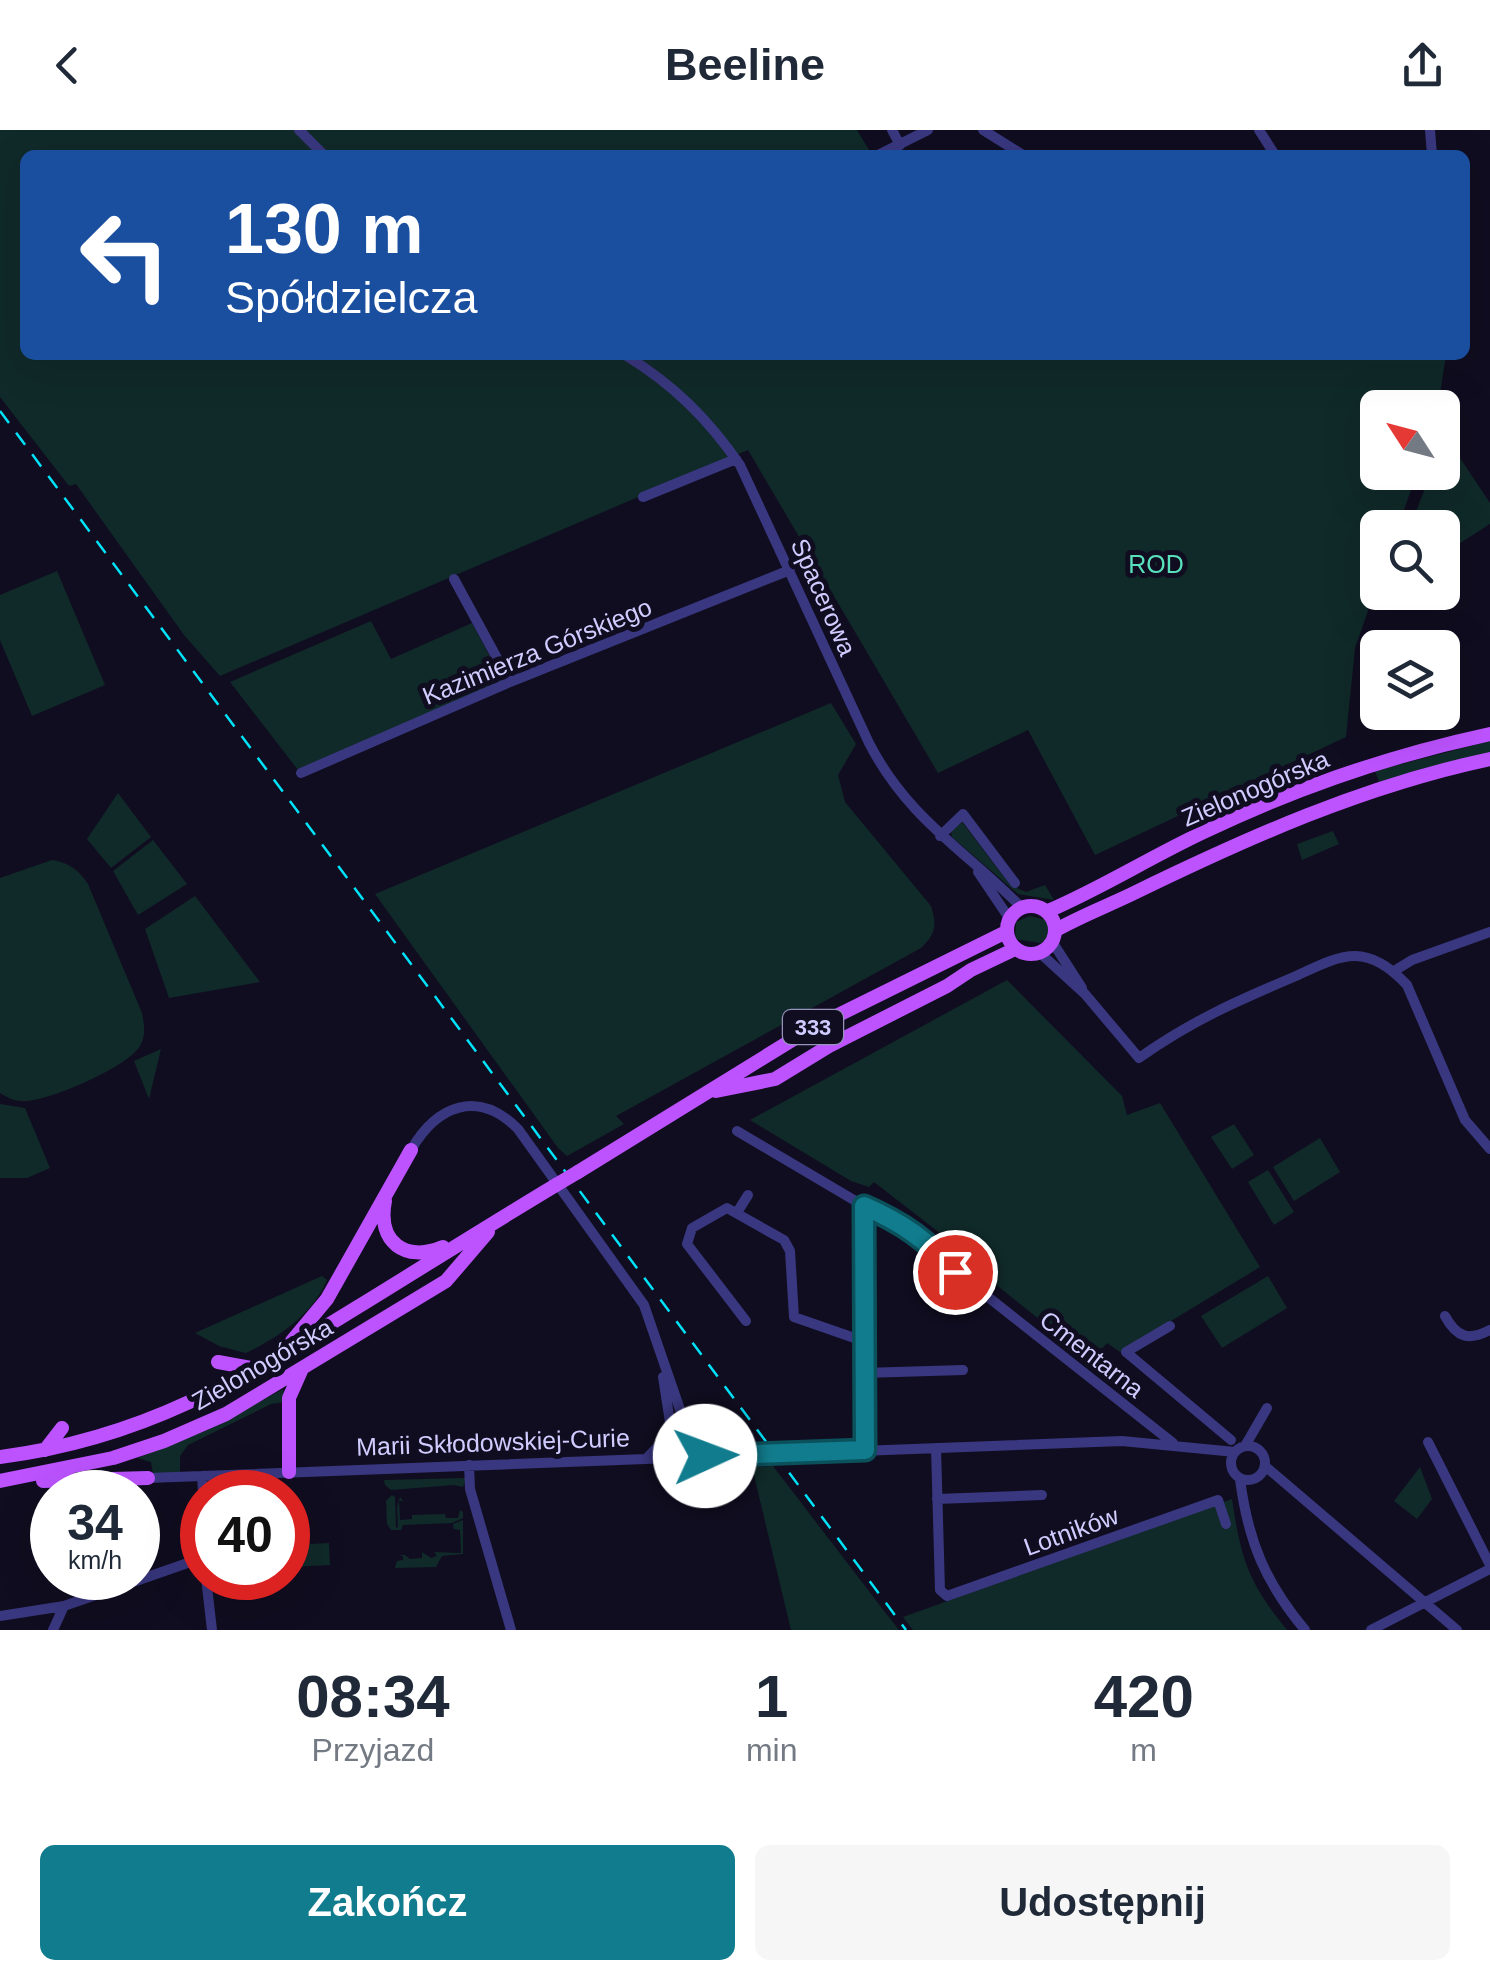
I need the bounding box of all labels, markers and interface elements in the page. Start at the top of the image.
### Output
icon: back [40,38,95,93]
icon: share [1395,38,1450,93]
text: Beeline [665,39,825,90]
icon: left [60,190,190,320]
text: 130 m [225,190,423,268]
text: Spółdzielcza [225,272,478,323]
north arrow [1360,390,1460,490]
map controls [1360,390,1460,730]
button: search [1360,510,1460,610]
street label: Spacerowa [786,534,862,660]
park label: ROD [1128,550,1184,578]
street label: Kazimierza Górskiego [418,592,656,710]
button: layers [1360,630,1460,730]
street label: Zielonogórska [1177,744,1333,832]
road number: 333 [783,1010,843,1044]
pin [913,1230,998,1315]
icon: arrive [928,1245,983,1300]
street label: Cmentarna [1035,1305,1149,1403]
street label: Zielonogórska [187,1313,337,1415]
position arrow [653,1404,757,1508]
street label: Marii Skłodowskiej-Curie [356,1423,630,1461]
speed limit sign: 40 [180,1470,310,1600]
text: 34 [67,1495,123,1551]
street label: Lotników [1020,1501,1123,1561]
text: km/h [68,1546,122,1574]
text: 08:34 [296,1663,450,1730]
text: 1 [755,1663,788,1730]
text: 420 [1094,1663,1194,1730]
text: Przyjazd [312,1732,434,1768]
text: min [746,1732,797,1768]
text: m [1130,1732,1157,1768]
button: Zakończ [40,1845,735,1960]
button: Udostępnij [755,1845,1450,1960]

